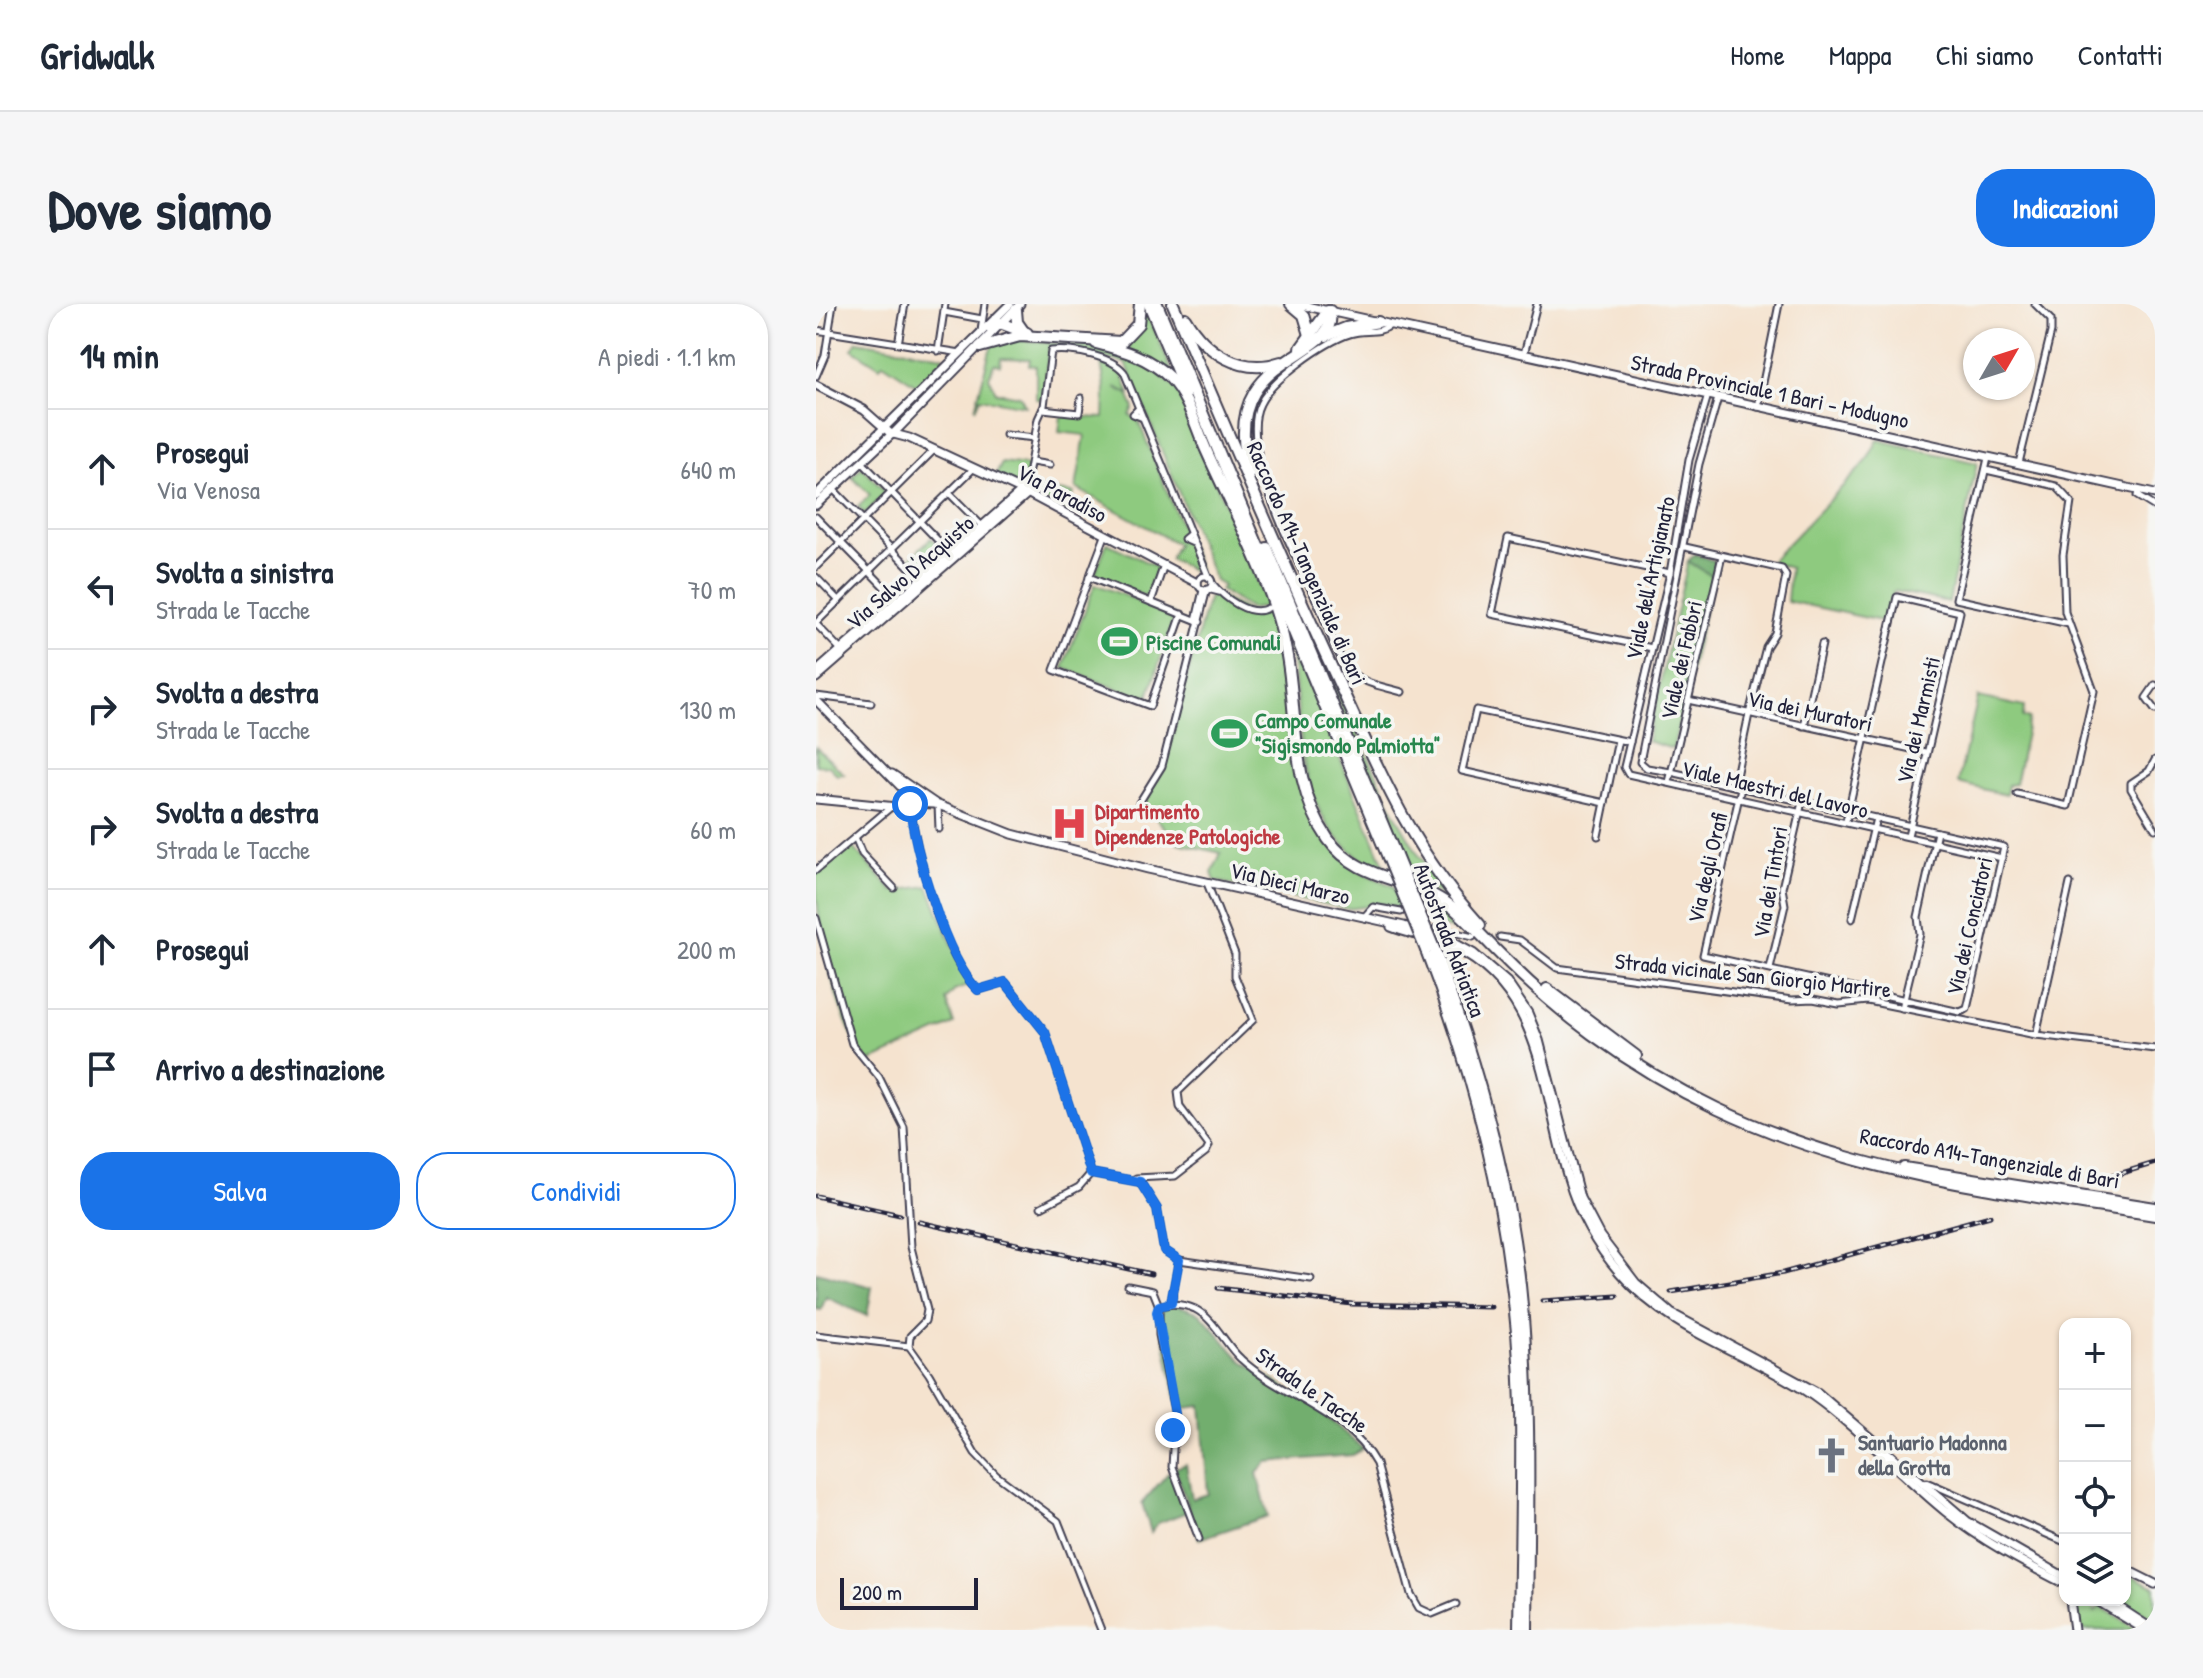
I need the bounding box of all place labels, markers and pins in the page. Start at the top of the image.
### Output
sports icon: Piscine Comunali [1101,623,1139,661]
place label: Piscine Comunali [1146,627,1281,657]
place label: Campo Comunale "Sigismondo Palmiotta" [1255,705,1440,761]
sports icon: Campo Comunale "Sigismondo Palmiotta" [1210,714,1248,752]
place label: Dipartimento Dipendenze Patologiche [1095,796,1281,852]
hospital icon: Dipartimento Dipendenze Patologiche [1050,805,1088,843]
place label: Santuario Madonna della Grotta [1858,1427,2007,1482]
church icon: Santuario Madonna della Grotta [1813,1436,1851,1474]

